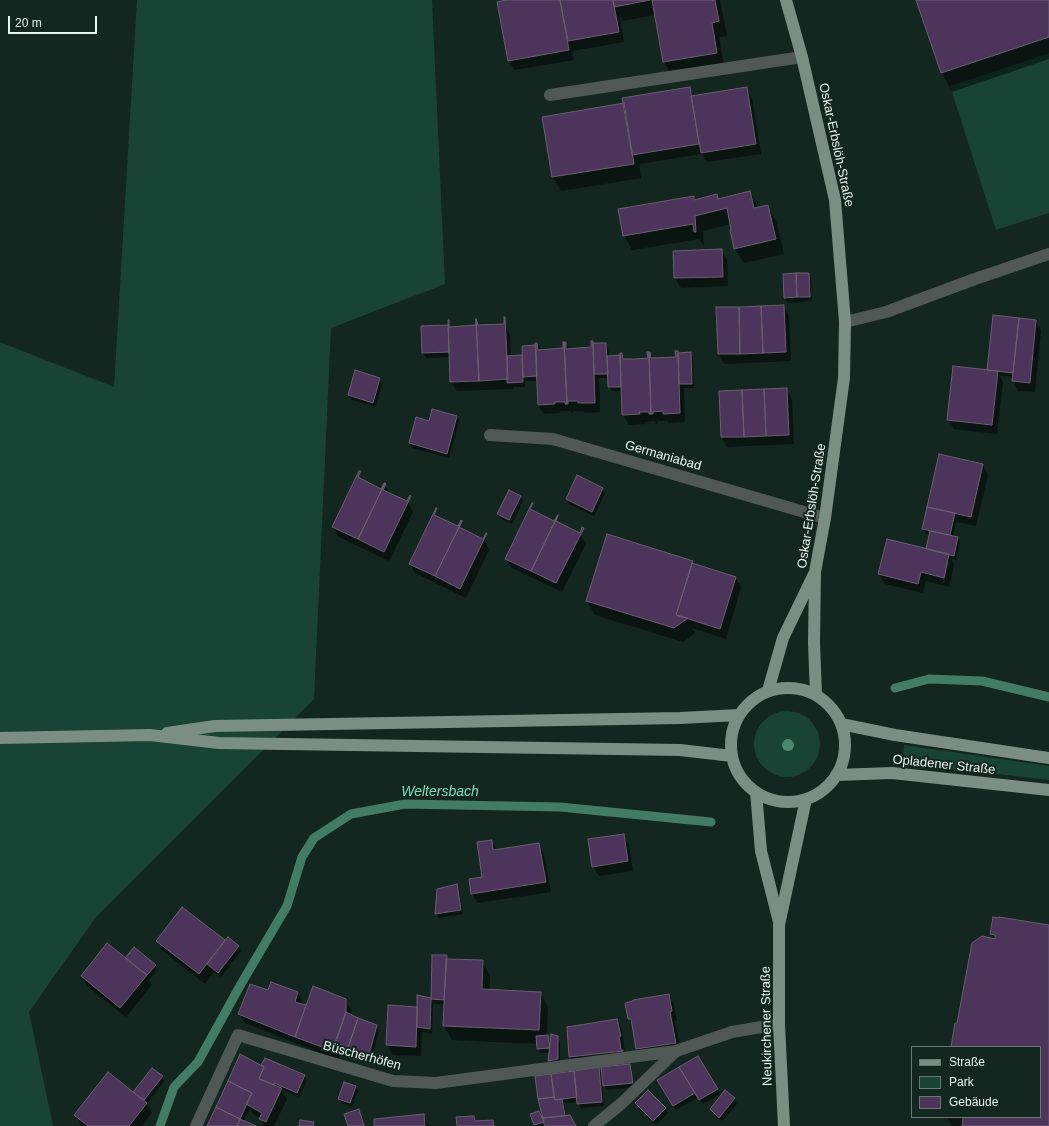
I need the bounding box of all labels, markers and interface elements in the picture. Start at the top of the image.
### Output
scale bar [10,8,99,34]
text: 20 m [15,16,42,30]
street label: Oskar-Erbslöh-Straße [815,82,857,208]
street label: Germaniabad [623,438,703,474]
street label: Oskar-Erbslöh-Straße [794,442,830,570]
street label: Opladener Straße [892,752,996,778]
water label: Weltersbach [401,784,479,800]
street label: Neukirchener Straße [758,966,776,1086]
street label: Büscherhöfen [321,1038,403,1074]
legend [911,1046,1041,1118]
text: Straße [949,1055,985,1069]
text: Park [949,1075,974,1089]
text: Gebäude [949,1095,998,1109]

